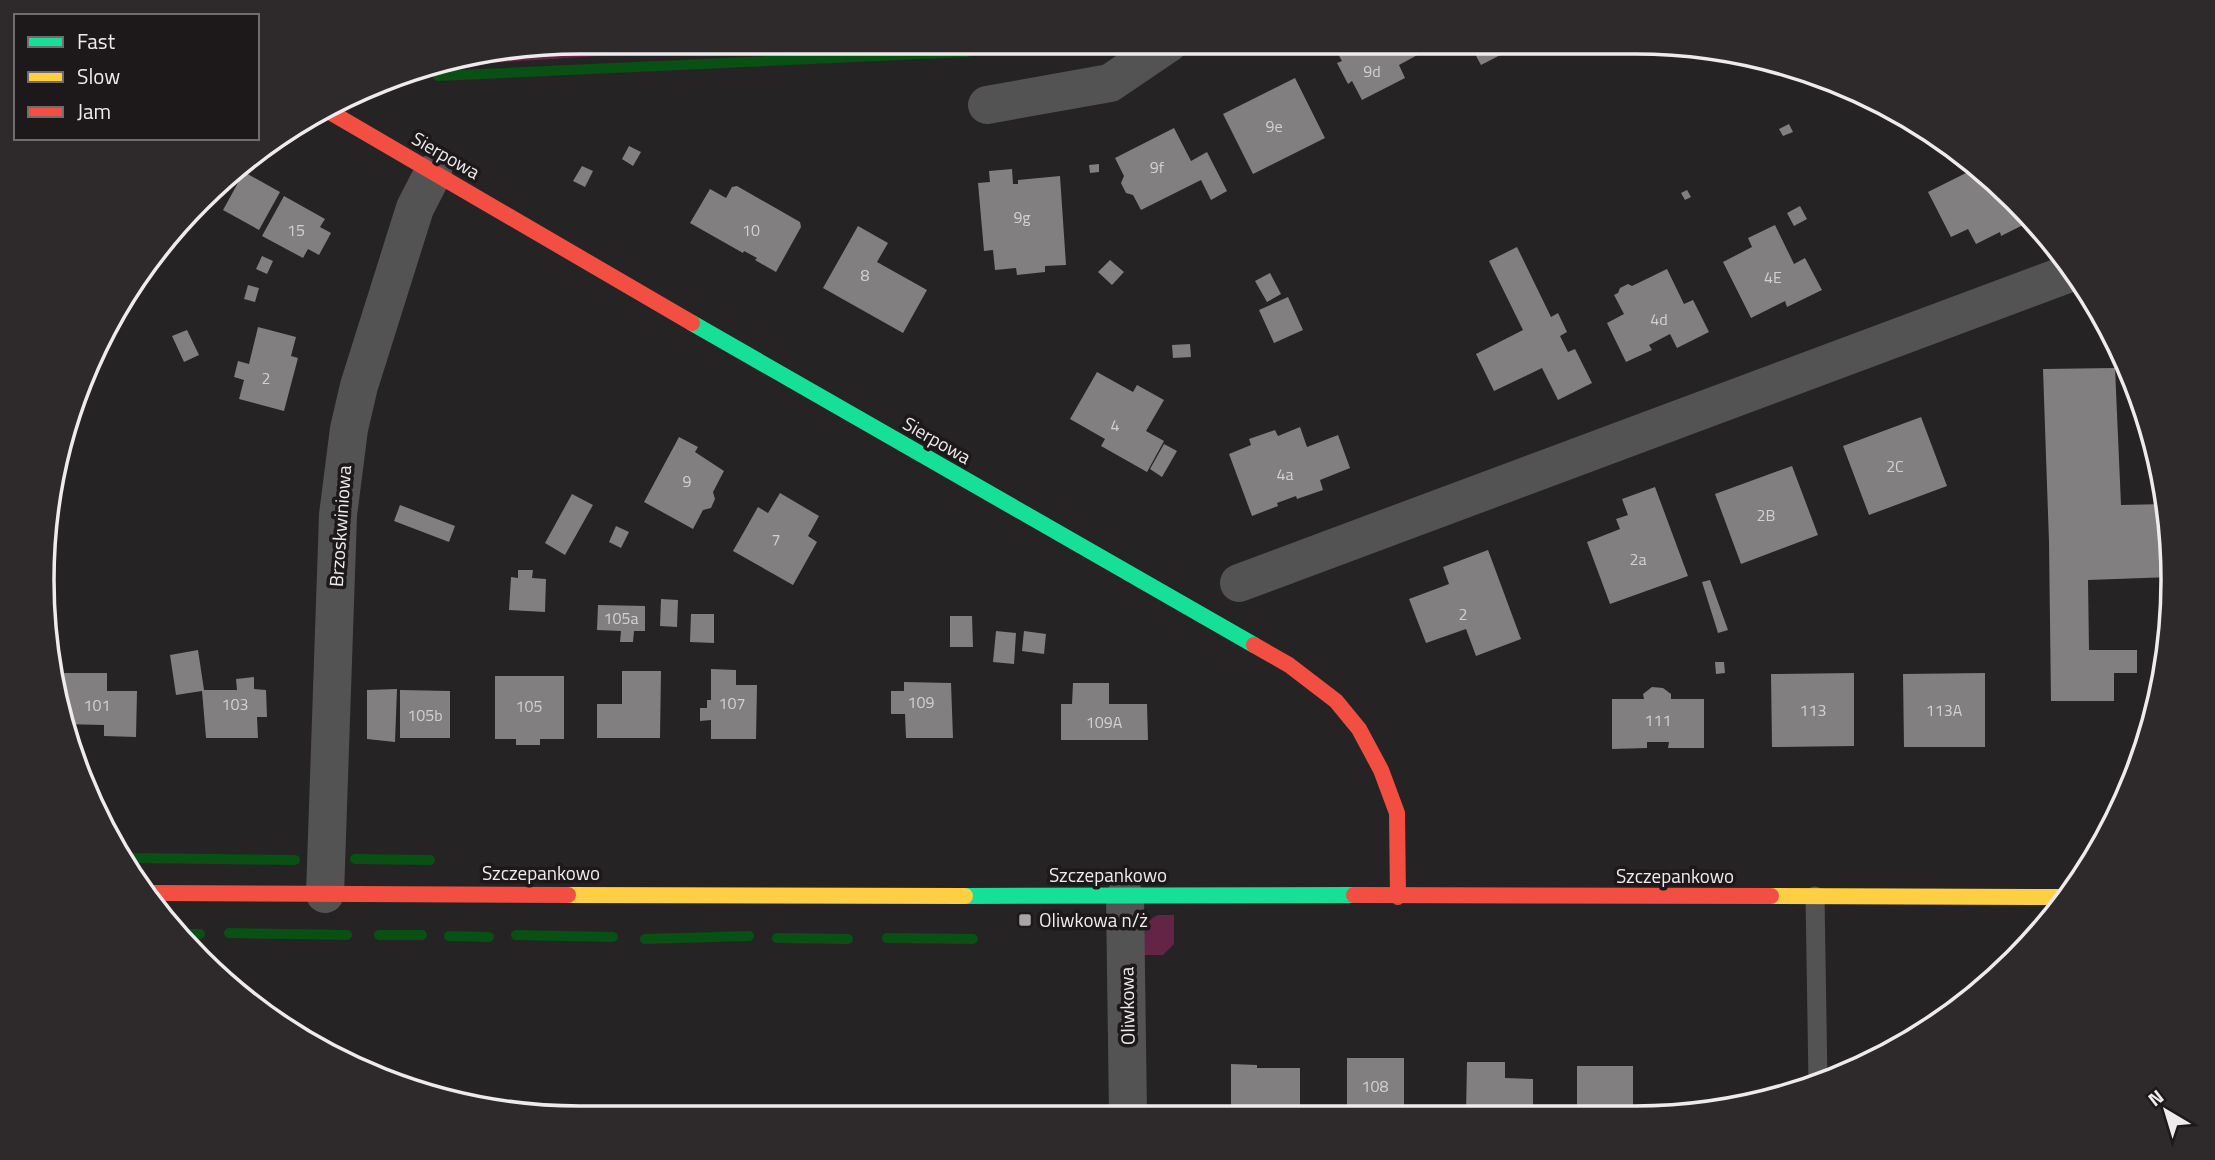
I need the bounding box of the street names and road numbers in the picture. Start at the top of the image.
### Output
street label: Sierpowa [407,123,486,186]
street label: Sierpowa [898,408,977,471]
street label: Brzoskwiniowa [321,464,358,588]
street label: Szczepankowo [482,858,600,887]
street label: Szczepankowo [1049,860,1167,889]
street label: Szczepankowo [1616,861,1734,890]
street label: Oliwkowa [1111,966,1142,1045]

